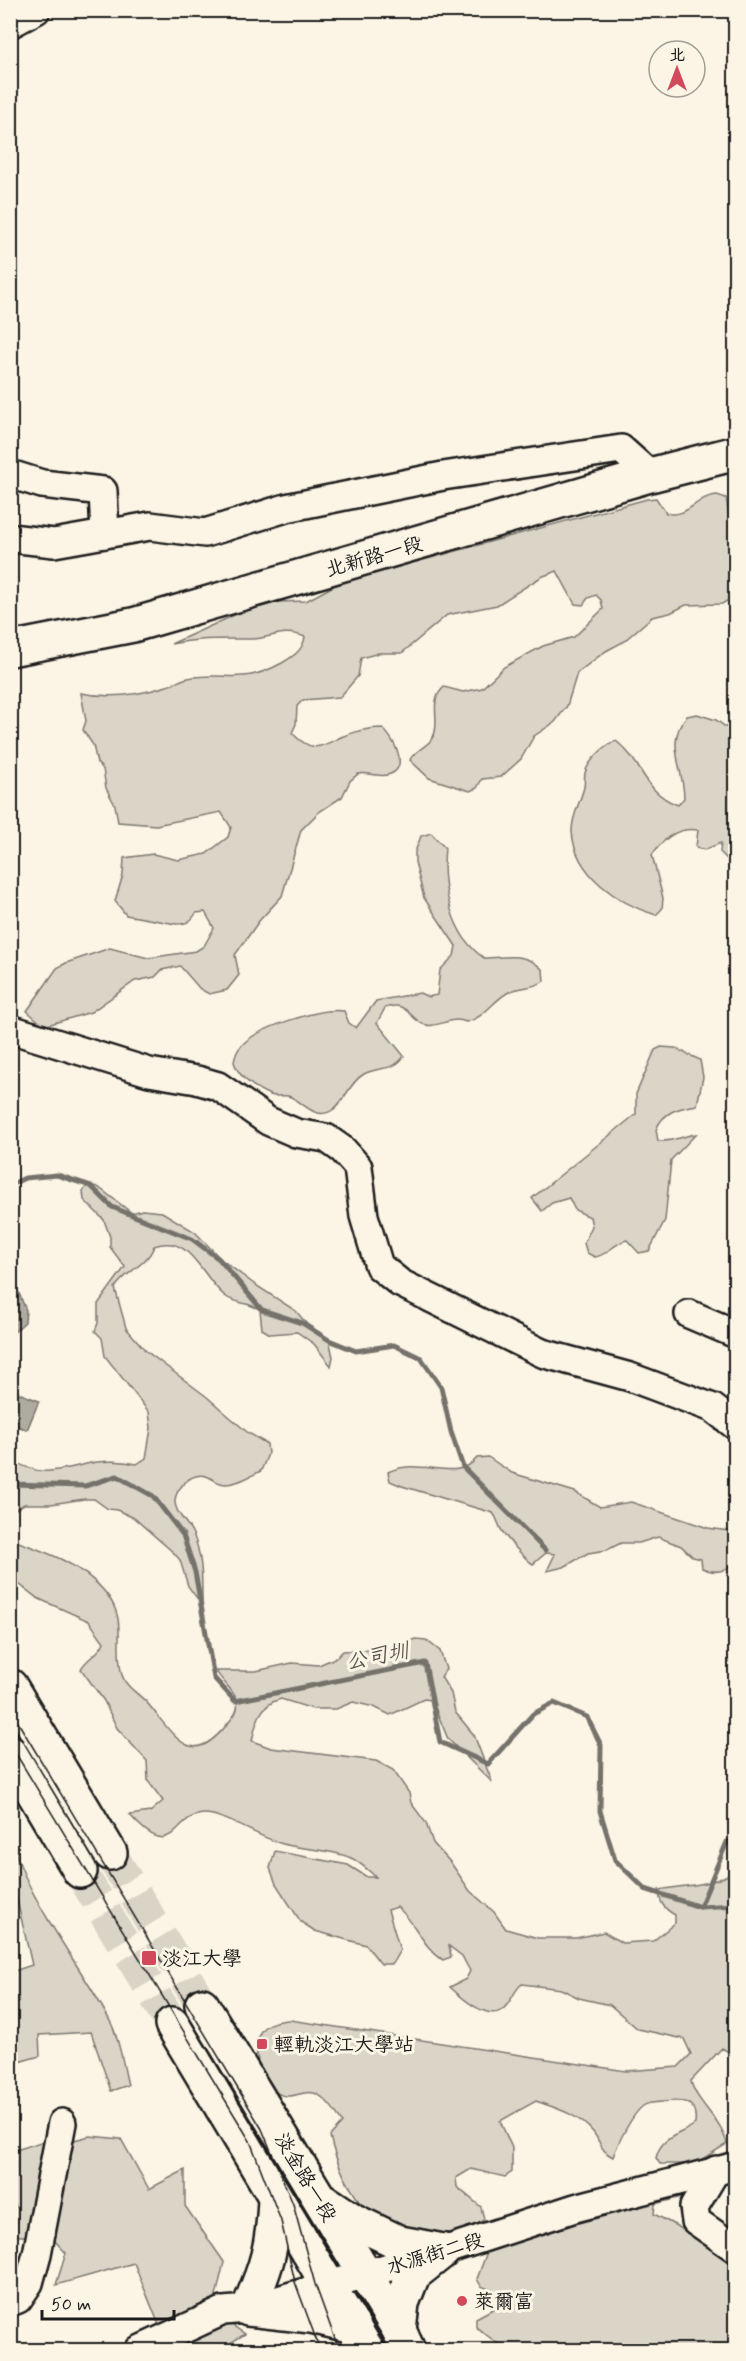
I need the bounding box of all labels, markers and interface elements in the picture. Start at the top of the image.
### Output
north arrow [647,39,707,99]
text: 北 [669,45,685,66]
street label: 北新路一段 [323,531,426,584]
water label: 公司圳 [344,1637,413,1677]
place label: 淡江大學 [162,1946,242,1973]
marker: 淡江大學 [140,1949,158,1967]
place label: 輕軌淡江大學站 [274,2032,414,2059]
marker: 輕軌淡江大學站 [255,2037,269,2051]
street label: 淡金路一段 [267,2128,342,2228]
street label: 水源街二段 [384,2227,487,2282]
scale bar [42,2283,174,2321]
place label: 萊爾富 [474,2289,534,2316]
text: 50 m [51,2293,91,2317]
marker: 萊爾富 [455,2294,469,2308]

